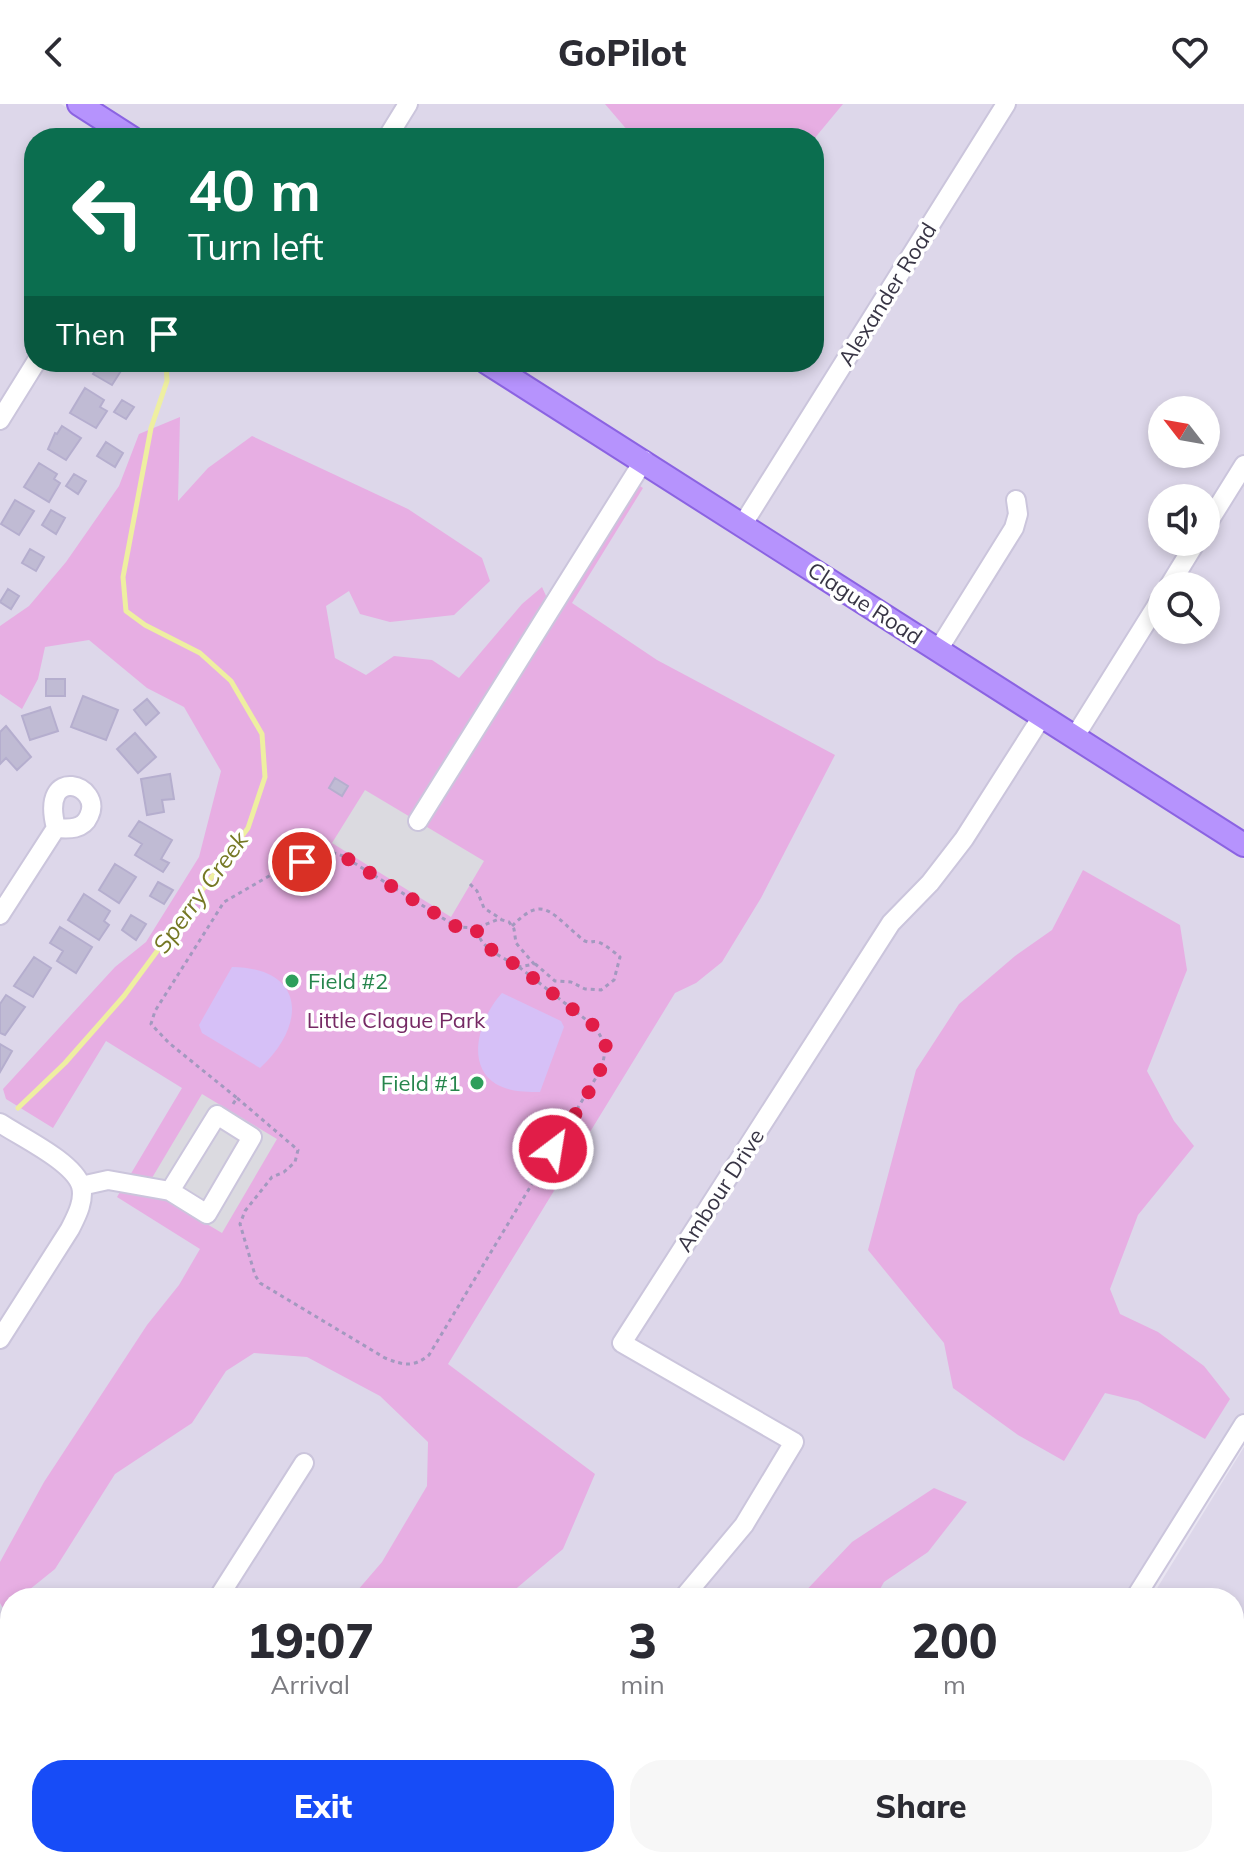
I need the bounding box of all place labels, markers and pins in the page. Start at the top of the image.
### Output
pin [268,828,336,896]
place label: Field #2 [308,967,388,995]
marker: Field #2 [283,972,301,990]
place label: Field #1 [381,1069,461,1097]
marker: Field #1 [468,1074,486,1092]

